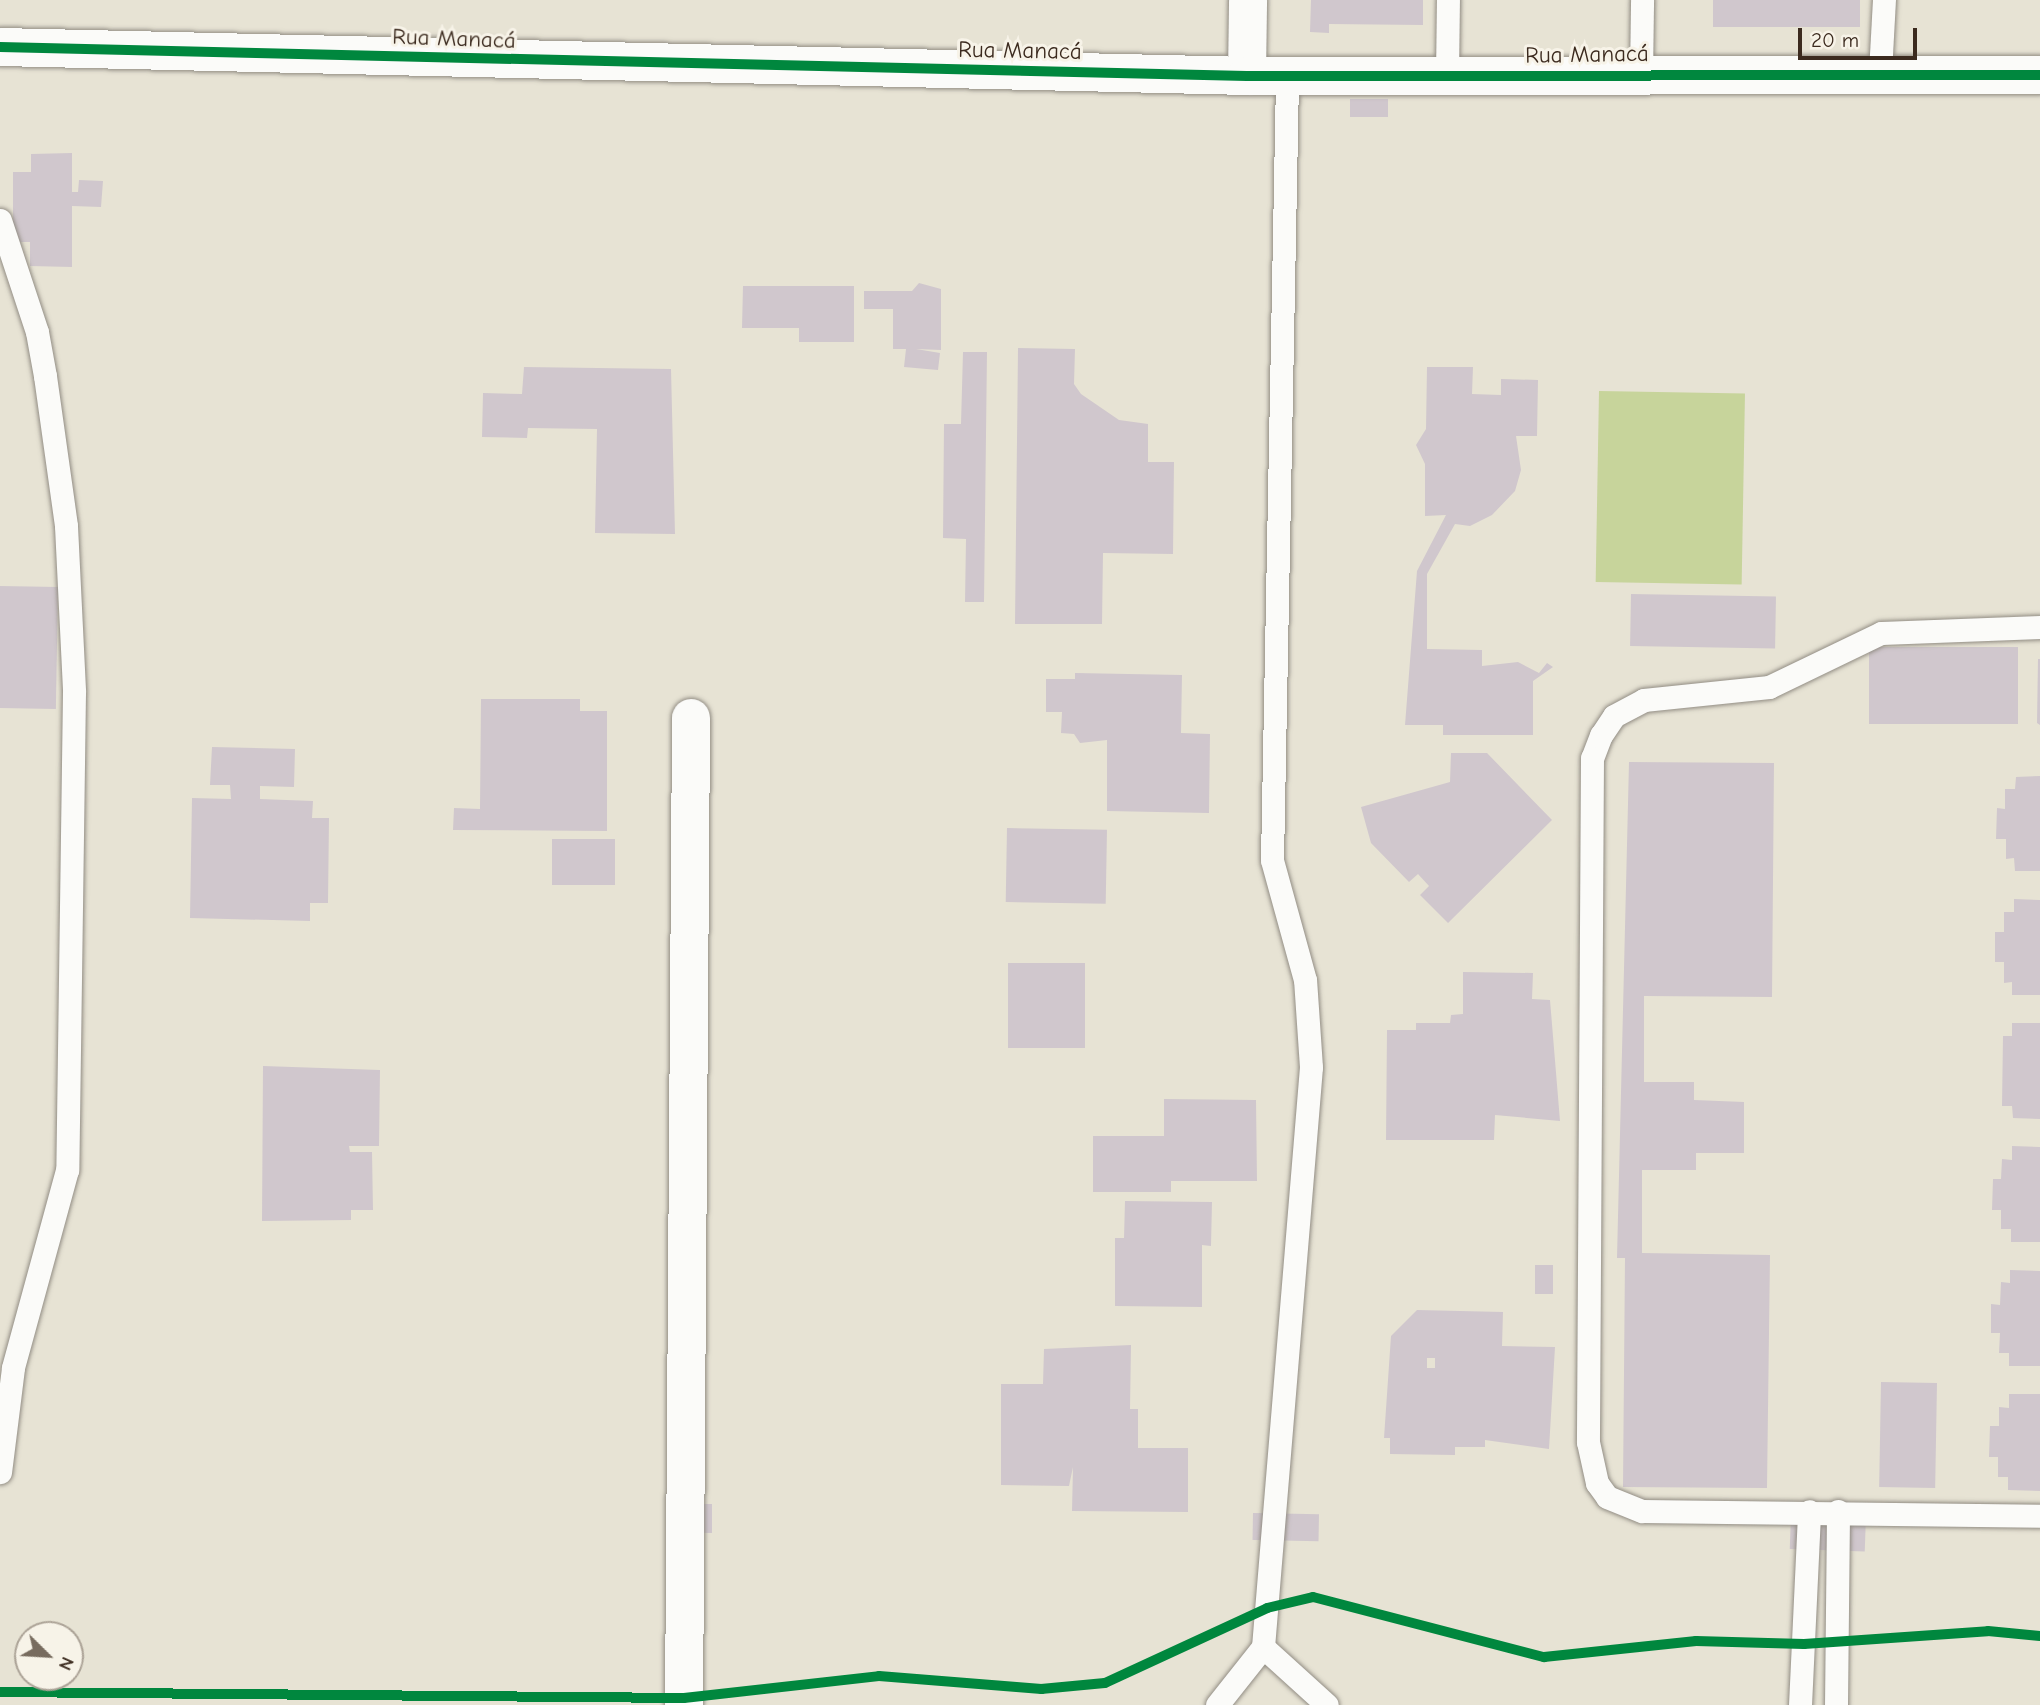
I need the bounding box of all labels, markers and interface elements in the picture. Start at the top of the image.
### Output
scale bar [1802,14,1921,58]
street label: Rua Manacá [392,23,516,55]
text: 20 m [1811,28,1859,52]
street label: Rua Manacá [958,36,1082,66]
street label: Rua Manacá [1525,40,1649,70]
north arrow [14,1621,84,1691]
text: N [54,1654,79,1674]

